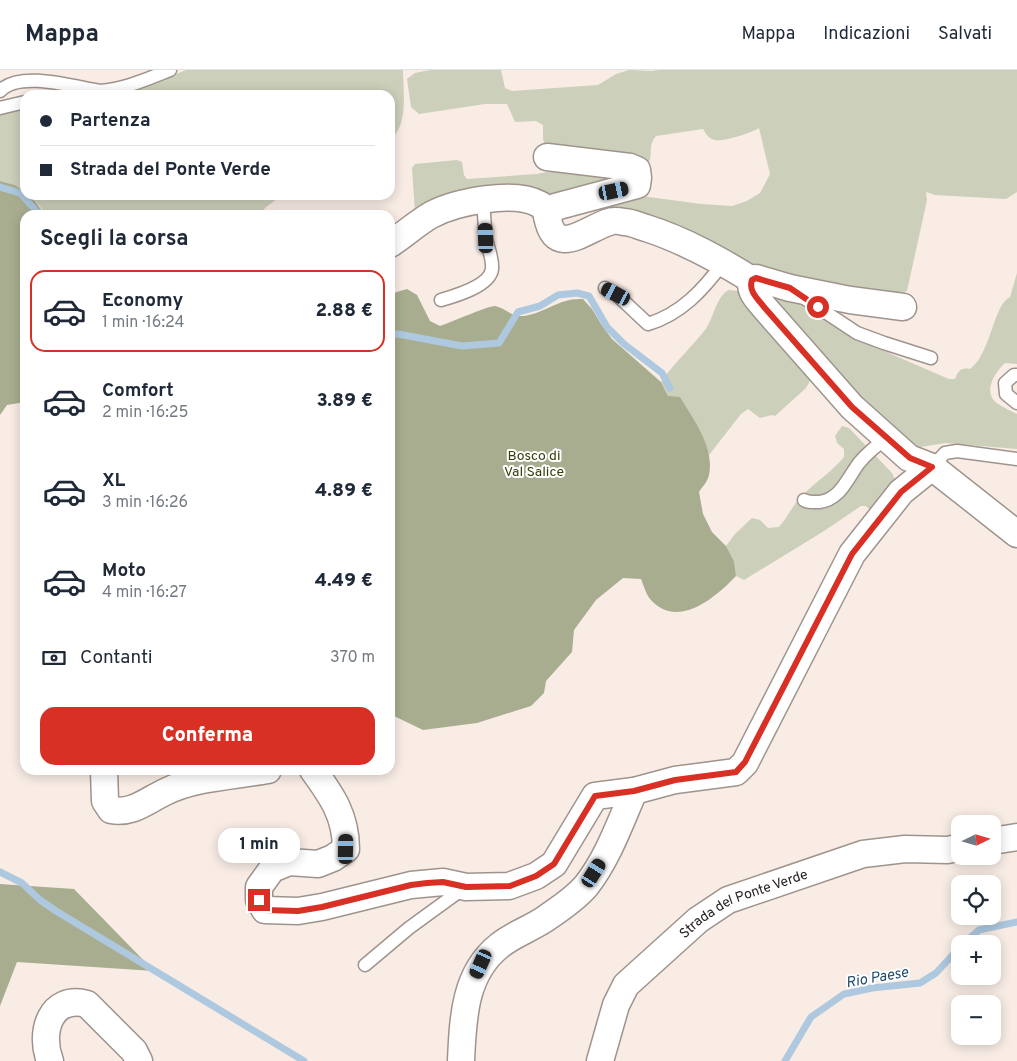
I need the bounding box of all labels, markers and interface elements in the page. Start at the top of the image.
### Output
text: Mappa [25,20,99,50]
text: Mappa [742,23,795,46]
text: Indicazioni [823,23,910,46]
text: Salvati [938,23,992,46]
text: Partenza [70,109,151,133]
text: Strada del Ponte Verde [70,158,271,182]
car [597,181,630,201]
car [477,223,494,253]
text: Scegli la corsa [40,226,189,253]
car [599,281,632,307]
icon: car [42,289,87,334]
text: Economy [102,289,183,313]
route start [807,296,829,318]
text: 2.88 € [316,299,373,323]
text: 1 min · 16:24 [102,313,185,333]
icon: car [42,379,87,424]
text: Comfort [102,379,174,403]
text: 3.89 € [316,389,373,413]
text: 2 min · 16:25 [102,403,189,423]
park label: Bosco di Val Salice [504,448,564,481]
icon: car [42,469,87,514]
text: XL [102,469,125,493]
text: 4.89 € [315,479,373,503]
text: 3 min · 16:26 [102,493,188,513]
icon: car [42,559,87,604]
text: Moto [102,559,146,583]
text: 4.49 € [315,569,373,593]
text: 4 min · 16:27 [102,583,187,603]
icon: cash [40,644,68,672]
text: Contanti [80,646,153,670]
text: 370 m [330,648,375,668]
button: Conferma [40,707,375,765]
north arrow [951,815,1001,865]
map controls [951,815,1001,1045]
callout: 1 min [218,828,300,862]
car [338,834,353,864]
text: 1 min [239,835,279,855]
car [579,856,608,890]
street label: Strada del Ponte Verde [676,866,810,943]
button: locate [951,875,1001,925]
route end [248,889,270,911]
button: + [951,935,1001,985]
car [468,947,493,981]
water label: Rio Paese [845,964,910,993]
button: − [951,995,1001,1045]

